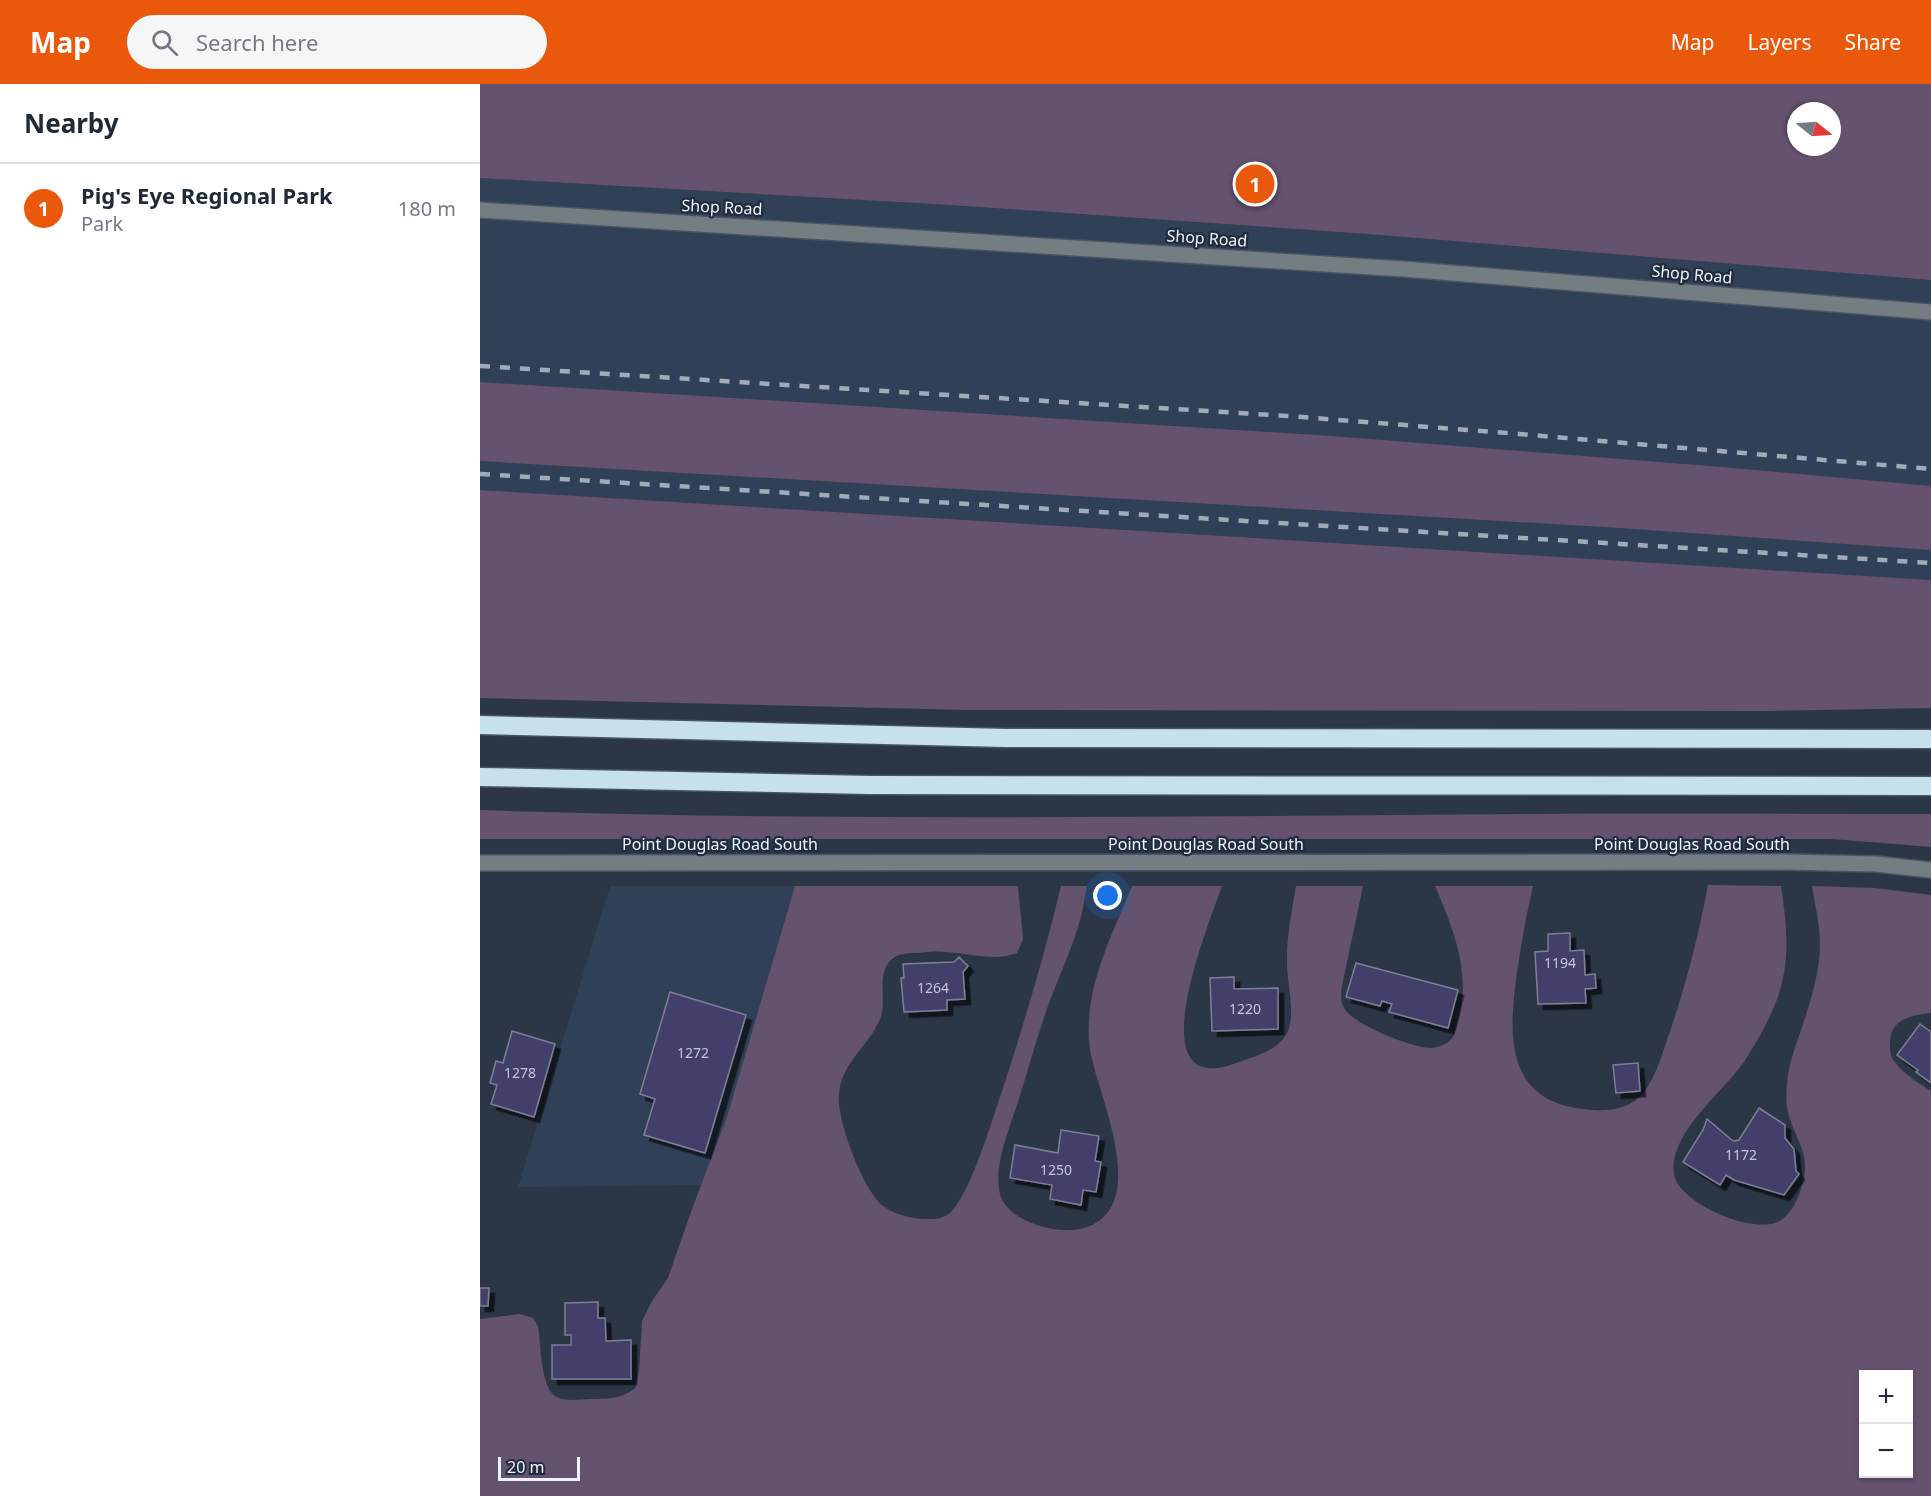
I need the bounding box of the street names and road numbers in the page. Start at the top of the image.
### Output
street label: Shop Road [681,194,763,220]
street label: Shop Road [1166,224,1248,252]
street label: Shop Road [1651,260,1733,288]
street label: Point Douglas Road South [622,833,818,855]
street label: Point Douglas Road South [1108,833,1304,855]
street label: Point Douglas Road South [1594,833,1790,855]

